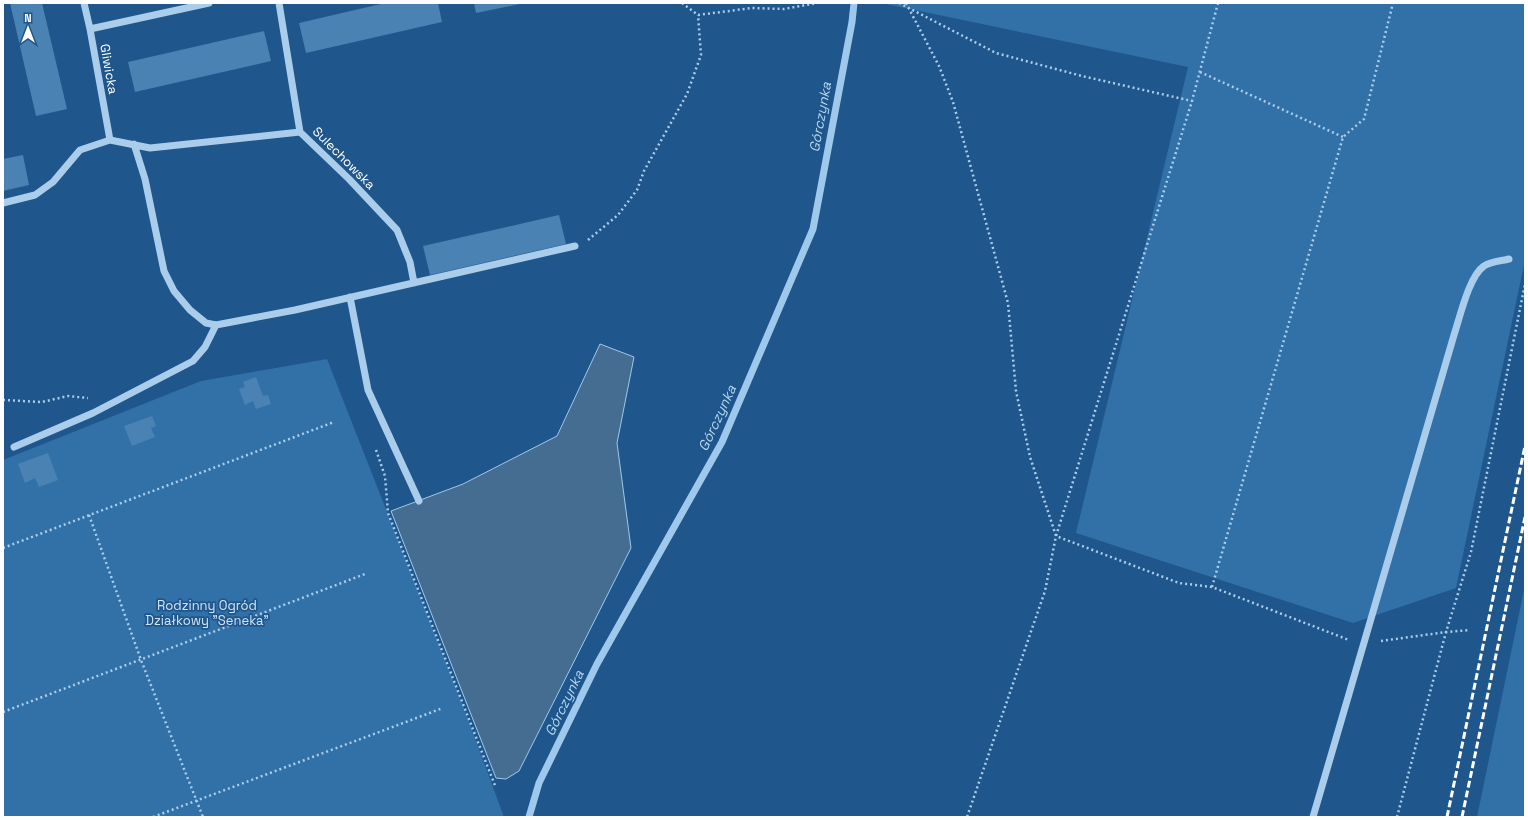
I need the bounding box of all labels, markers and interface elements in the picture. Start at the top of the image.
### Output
north arrow [8,8,48,48]
text: N [24,11,32,25]
street label: Gliwicka [96,43,122,96]
water label: Górczynka [805,80,835,153]
street label: Sulechowska [309,123,379,193]
water label: Górczynka [694,381,741,454]
park label: Rodzinny Ogród Działkowy "Seneka" [145,597,269,629]
water label: Górczynka [540,666,588,739]

